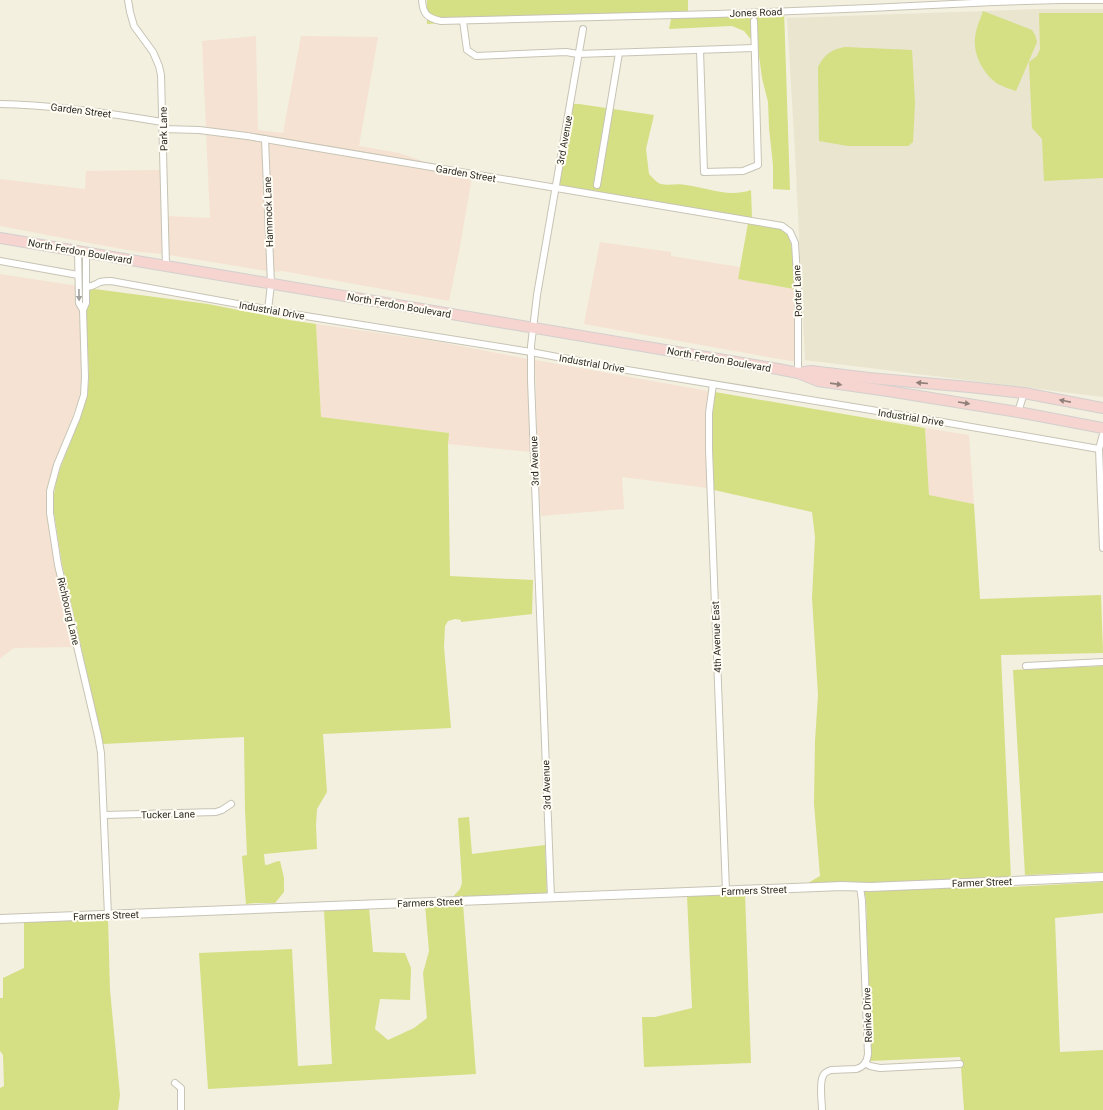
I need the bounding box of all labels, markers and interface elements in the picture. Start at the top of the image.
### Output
street label: Jones Road [730,6,783,19]
street label: Garden Street [50,101,112,120]
street label: Park Lane [158,107,169,151]
street label: 3rd Avenue [555,115,574,166]
street label: Garden Street [435,163,497,184]
street label: Hammock Lane [262,177,275,247]
street label: North Ferdon Boulevard [27,237,133,266]
street label: Porter Lane [791,265,804,317]
one-way arrow [76,289,82,302]
street label: North Ferdon Boulevard [346,291,452,320]
street label: Industrial Drive [238,299,306,322]
street label: North Ferdon Boulevard [666,345,772,374]
street label: Industrial Drive [558,352,626,375]
one-way arrow [916,379,928,386]
one-way arrow [830,381,842,387]
one-way arrow [1059,397,1071,403]
one-way arrow [958,400,970,406]
street label: Industrial Drive [877,407,945,428]
street label: 3rd Avenue [528,436,541,486]
street label: Richbourg Lane [55,576,82,646]
street label: 4th Avenue East [710,601,723,673]
street label: 3rd Avenue [540,760,553,810]
street label: Tucker Lane [141,809,195,820]
street label: Farmer Street [952,876,1012,889]
street label: Farmers Street [721,884,787,897]
street label: Farmers Street [397,896,463,909]
street label: Farmers Street [73,909,139,922]
street label: Reinke Drive [861,987,874,1042]

